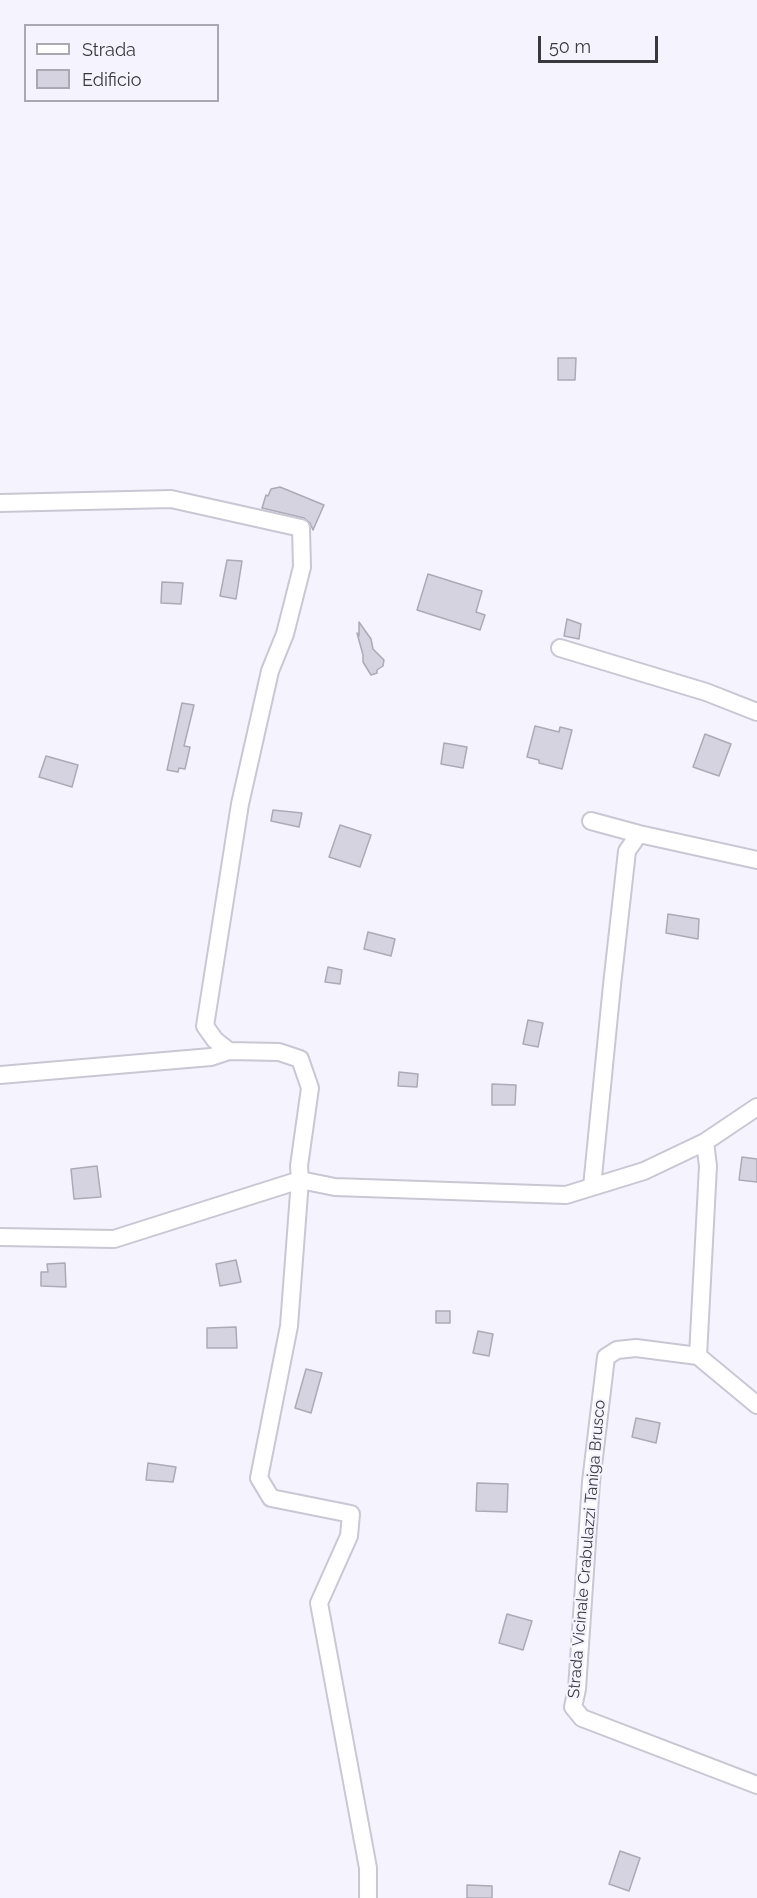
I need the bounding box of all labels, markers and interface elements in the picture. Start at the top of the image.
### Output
legend [24,24,219,102]
scale bar [541,24,661,62]
text: 50 m [549,36,591,57]
text: Strada [82,39,136,60]
text: Edificio [82,69,141,90]
street label: Strada Vicinale Crabulazzi Taniga Brusco [564,1399,610,1699]

